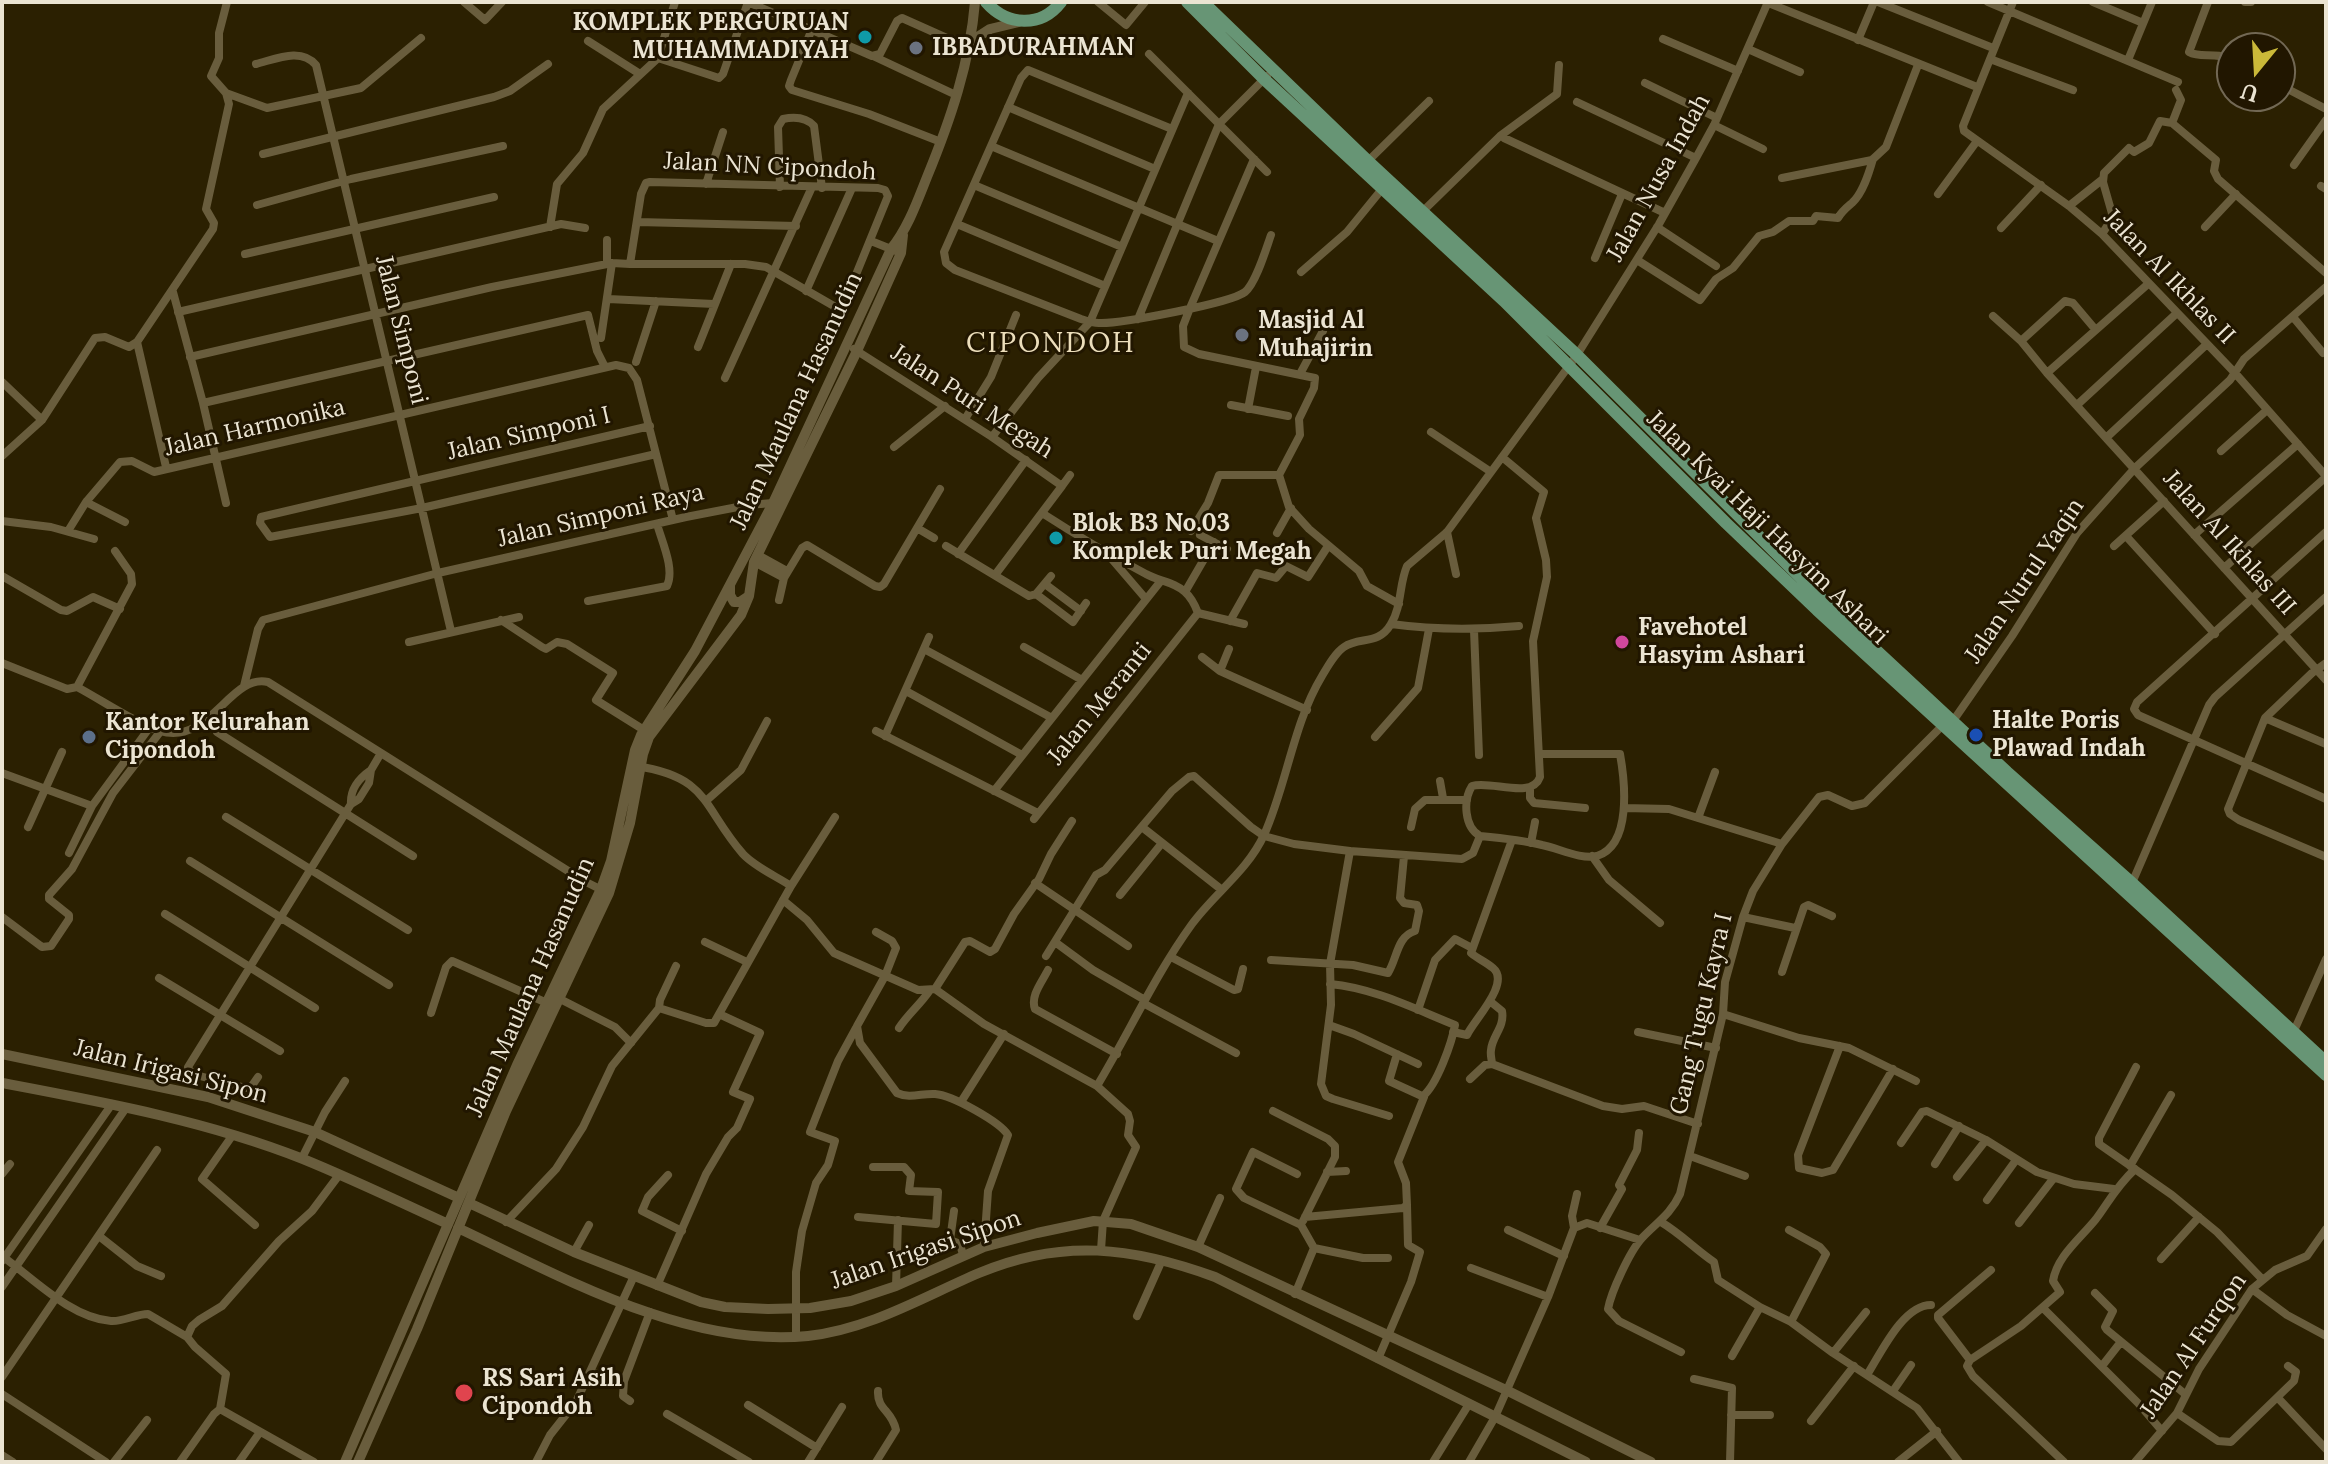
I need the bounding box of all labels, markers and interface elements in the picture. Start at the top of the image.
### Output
place label: KOMPLEK PERGURUAN MUHAMMADIYAH [572,9,849,65]
marker: KOMPLEK PERGURUAN MUHAMMADIYAH [856,28,874,46]
north arrow [2216,32,2296,112]
place label: IBBADURAHMAN [932,34,1134,62]
marker: IBBADURAHMAN [907,39,925,57]
text: U [2237,77,2261,109]
street label: Jalan Nusa Indah [1601,89,1717,267]
street label: Jalan NN Cipondoh [663,147,877,187]
street label: Jalan Al Ikhlas II [2097,204,2241,350]
street label: Jalan Simponi [369,253,433,407]
street label: Jalan Maulana Hasanudin [725,268,869,534]
place label: Masjid Al Muhajirin [1258,307,1373,363]
marker: Masjid Al Muhajirin [1233,326,1251,344]
district label: CIPONDOH [966,327,1136,361]
street label: Jalan Puri Megah [885,339,1059,465]
street label: Jalan Harmonika [162,393,348,463]
street label: Jalan Simponi I [445,401,613,467]
street label: Jalan Kyai Haji Hasyim Ashari [1640,405,1894,651]
street label: Jalan Al Ikhlas III [2157,465,2301,621]
street label: Jalan Simponi Raya [495,478,707,554]
street label: Jalan Nurul Yaqin [1959,493,2091,669]
place label: Blok B3 No.03 Komplek Puri Megah [1072,510,1312,566]
marker: Blok B3 No.03 Komplek Puri Megah [1047,529,1065,547]
place label: Favehotel Hasyim Ashari [1638,614,1805,670]
marker: Favehotel Hasyim Ashari [1613,633,1631,651]
street label: Jalan Meranti [1042,637,1158,771]
place label: Halte Poris Plawad Indah [1992,707,2146,763]
place label: Kantor Kelurahan Cipondoh [105,709,309,765]
marker: Halte Poris Plawad Indah [1967,726,1985,744]
marker: Kantor Kelurahan Cipondoh [80,728,98,746]
street label: Jalan Maulana Hasanudin [461,853,601,1121]
street label: Gang Tugu Kayra I [1665,910,1739,1118]
street label: Jalan Irigasi Sipon [71,1034,271,1110]
street label: Jalan Irigasi Sipon [827,1204,1025,1296]
street label: Jalan Al Furqon [2135,1268,2253,1424]
place label: RS Sari Asih Cipondoh [482,1365,622,1421]
marker: RS Sari Asih Cipondoh [453,1382,475,1404]

